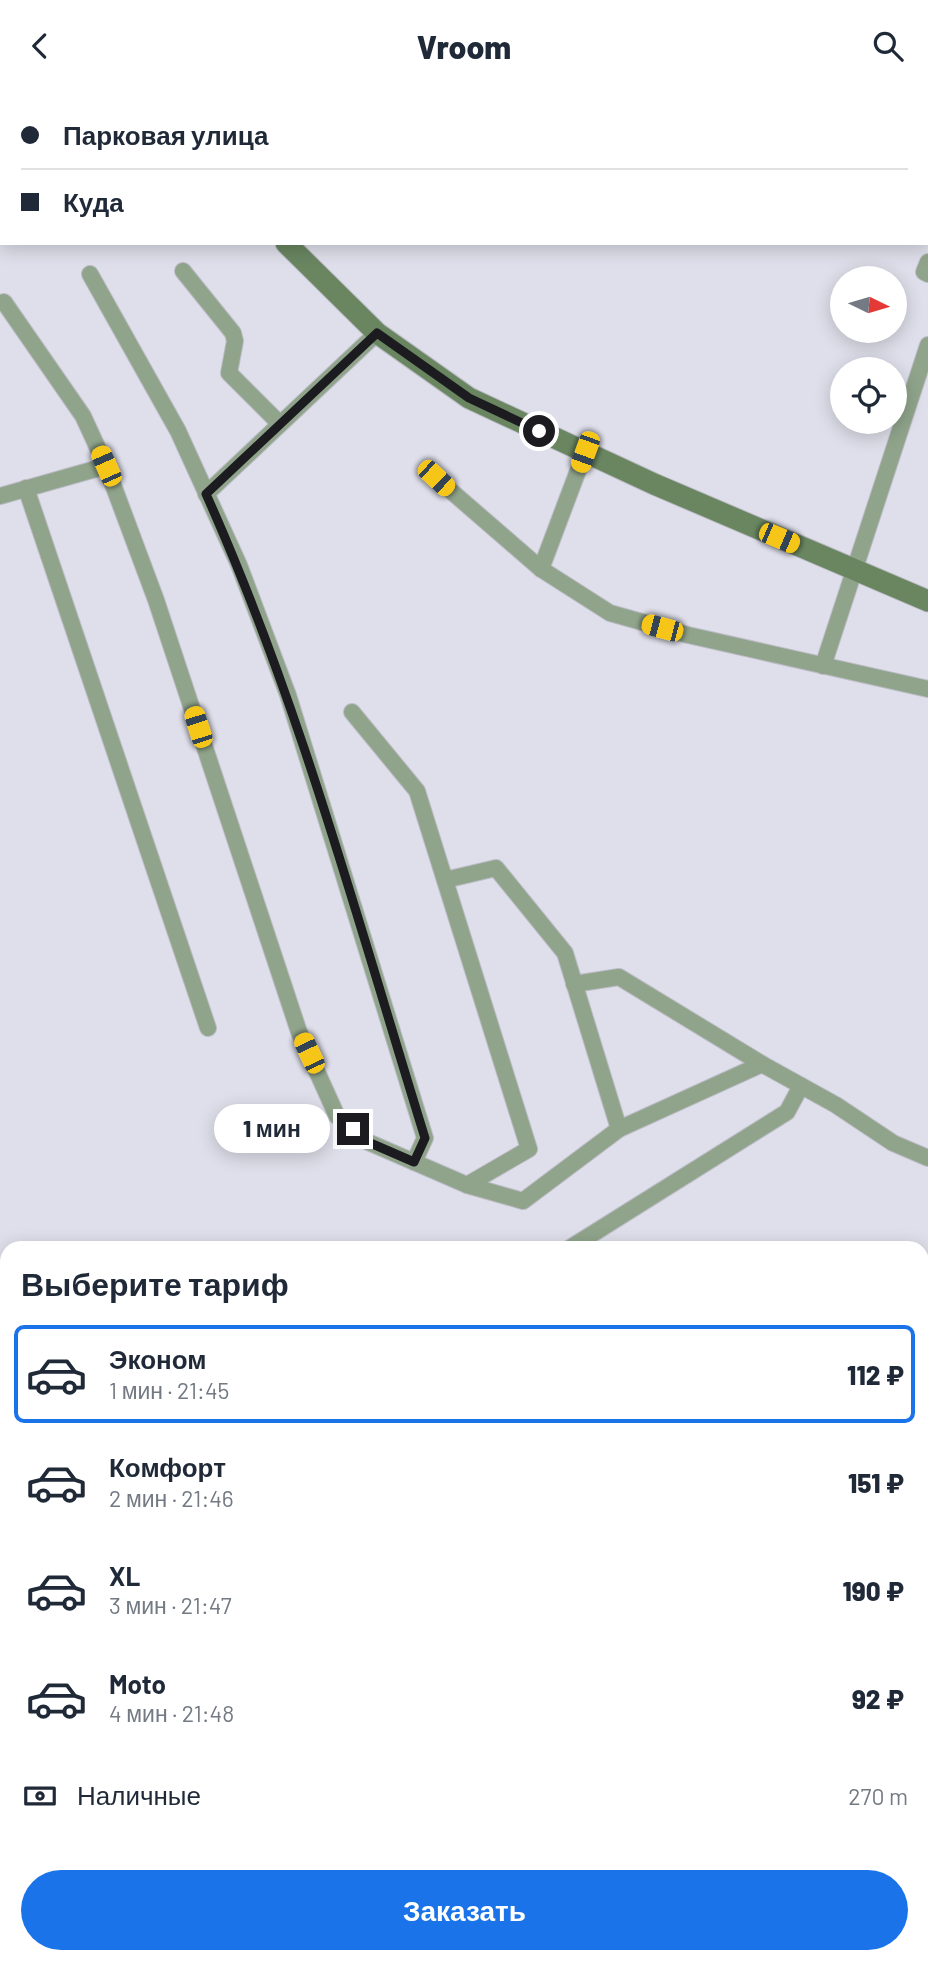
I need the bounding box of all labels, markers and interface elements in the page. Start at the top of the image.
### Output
icon: back [21,27,59,65]
text: Vroom [417,27,511,65]
icon: search [869,27,907,65]
text: Парковая улица [63,119,268,150]
text: Куда [63,186,124,217]
north arrow [830,266,906,343]
map controls [830,266,907,434]
button: locate [830,357,907,434]
route start [523,415,555,447]
car [568,429,603,475]
car [88,443,125,489]
car [414,456,459,500]
car [756,520,803,556]
car [639,612,686,644]
car [182,704,215,750]
car [291,1030,328,1076]
callout: 1 мин [213,1105,328,1153]
route end [337,1113,369,1145]
text: 1 мин [243,1114,301,1142]
text: Выберите тариф [21,1264,289,1302]
icon: car [25,1343,88,1406]
text: Эконом [109,1343,207,1374]
text: 112 ₽ [847,1359,904,1390]
text: 1 мин · 21:45 [109,1376,229,1404]
icon: car [25,1451,88,1514]
text: Комфорт [109,1451,226,1482]
text: 151 ₽ [848,1467,904,1498]
text: 2 мин · 21:46 [109,1484,234,1512]
icon: car [25,1559,88,1622]
text: XL [109,1560,140,1591]
text: 190 ₽ [843,1575,904,1606]
text: 3 мин · 21:47 [109,1591,232,1619]
icon: car [25,1667,88,1730]
text: Moto [109,1668,166,1699]
text: 92 ₽ [852,1683,904,1714]
text: 4 мин · 21:48 [109,1699,234,1727]
icon: cash [21,1777,59,1815]
text: Наличные [77,1779,201,1810]
text: 270 m [848,1782,908,1810]
button: Заказать [21,1870,908,1950]

